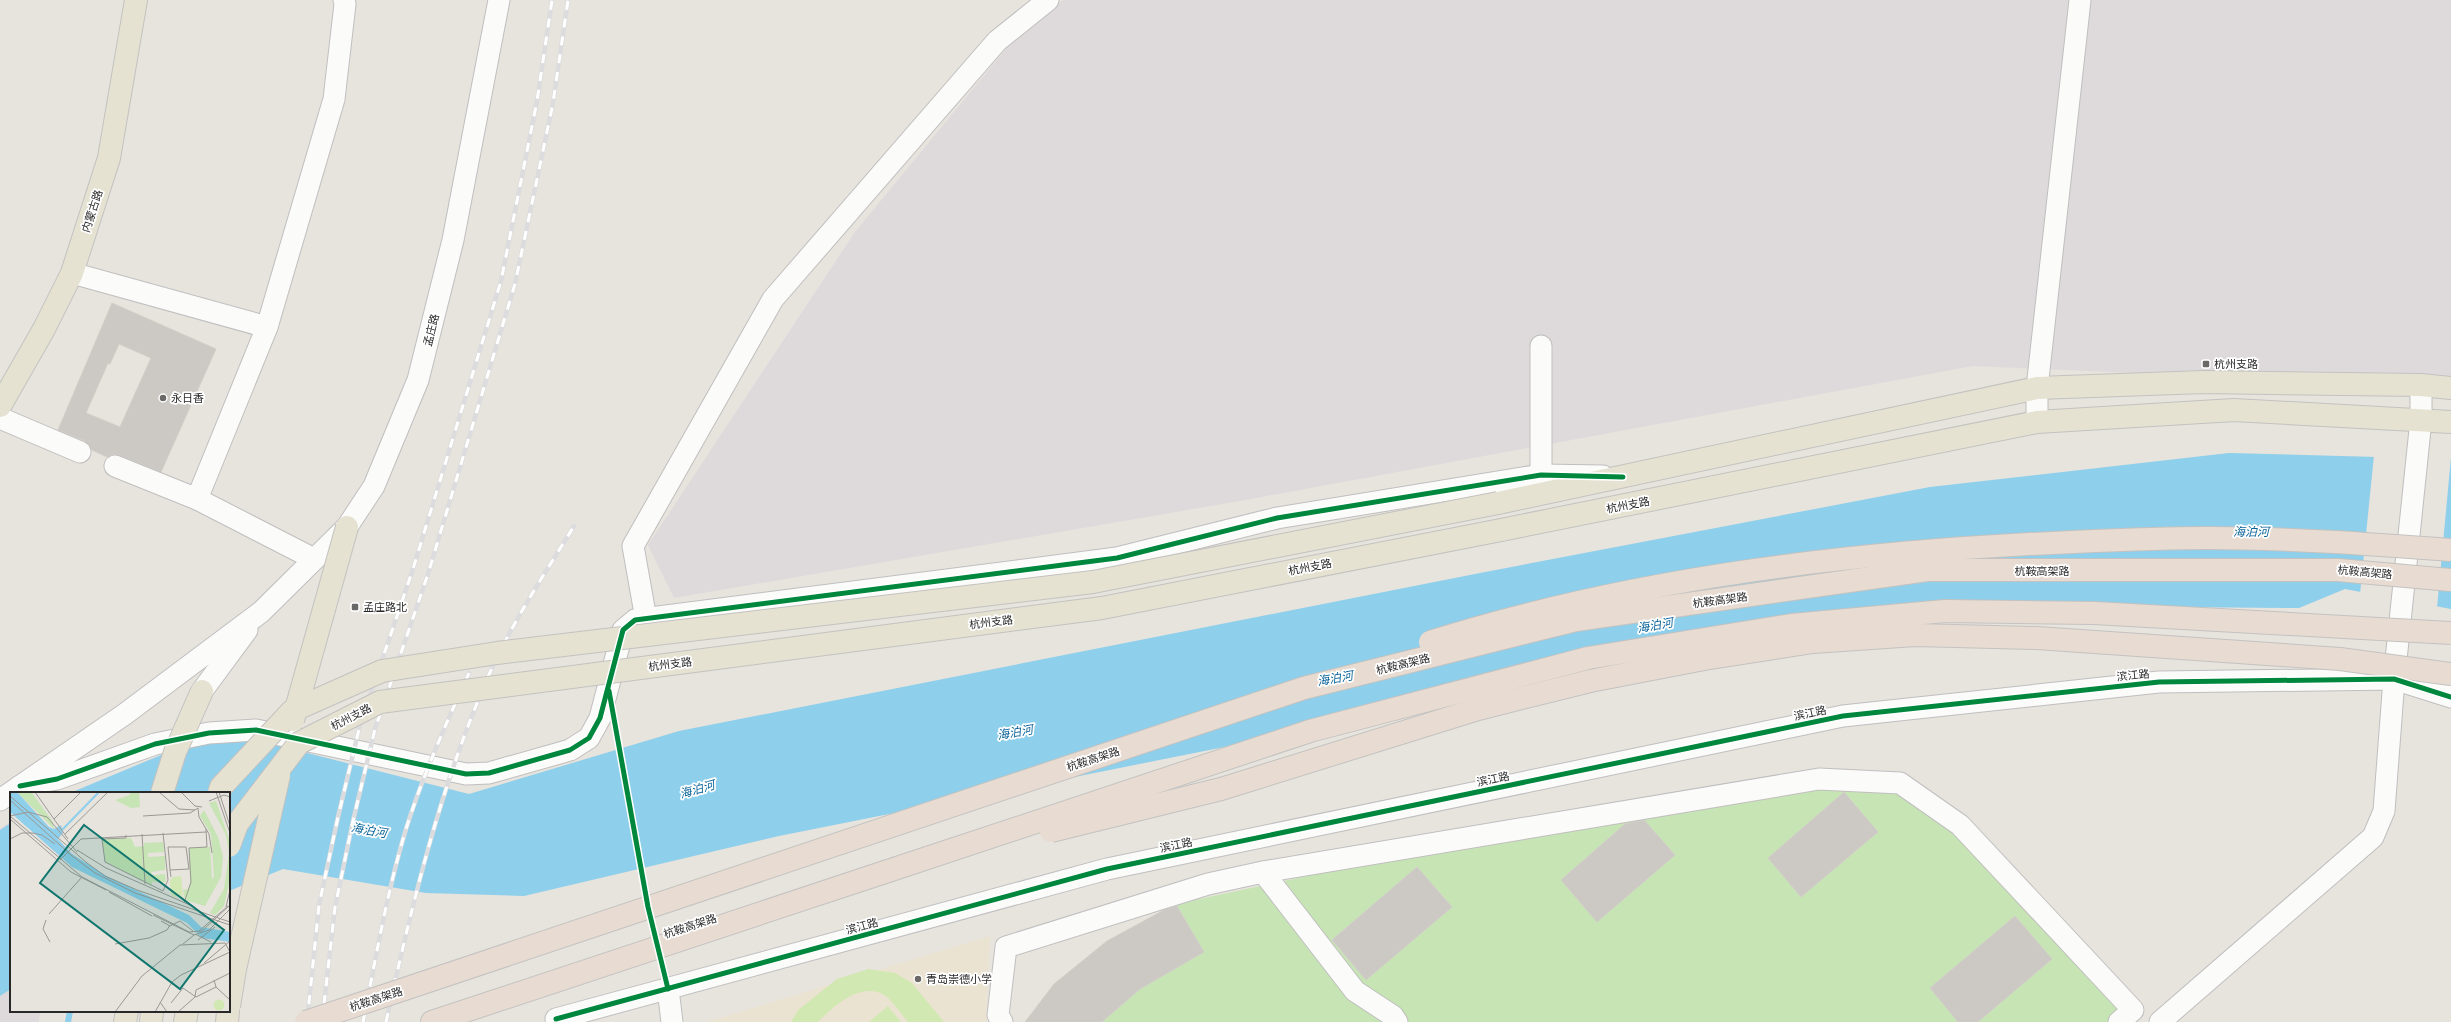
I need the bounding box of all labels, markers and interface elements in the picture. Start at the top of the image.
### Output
street label: 内蒙古路 [79,188,105,234]
street label: 孟庄路 [420,312,442,348]
place label: 杭州支路 [2214,357,2258,371]
marker: 杭州支路 [2201,359,2211,369]
place label: 永日香 [171,391,204,405]
marker: 永日香 [158,393,168,403]
street label: 杭州支路 [1605,494,1651,516]
water label: 海泊河 [2233,524,2271,539]
street label: 杭州支路 [1287,556,1333,578]
street label: 杭鞍高架路 [2337,563,2393,581]
street label: 杭鞍高架路 [2015,564,2070,578]
street label: 杭鞍高架路 [1692,589,1748,611]
place label: 孟庄路北 [363,600,407,614]
marker: 孟庄路北 [350,602,360,612]
street label: 杭州支路 [968,612,1014,632]
water label: 海泊河 [1636,614,1676,636]
street label: 杭鞍高架路 [1375,651,1431,677]
street label: 杭州支路 [647,654,693,674]
street label: 滨江路 [2116,666,2150,684]
water label: 海泊河 [1316,667,1356,689]
street label: 杭州支路 [328,701,374,733]
street label: 滨江路 [1792,703,1828,723]
water label: 海泊河 [996,721,1036,743]
street label: 杭鞍高架路 [1065,744,1121,774]
street label: 滨江路 [1475,769,1511,789]
water label: 海泊河 [678,776,718,801]
inset map [10,792,230,1012]
water label: 海泊河 [350,819,390,841]
street label: 滨江路 [1158,835,1194,855]
street label: 杭鞍高架路 [662,911,718,941]
street label: 滨江路 [844,915,880,937]
place label: 青岛崇德小学 [926,972,992,986]
marker: 青岛崇德小学 [913,974,923,984]
street label: 杭鞍高架路 [348,984,404,1014]

